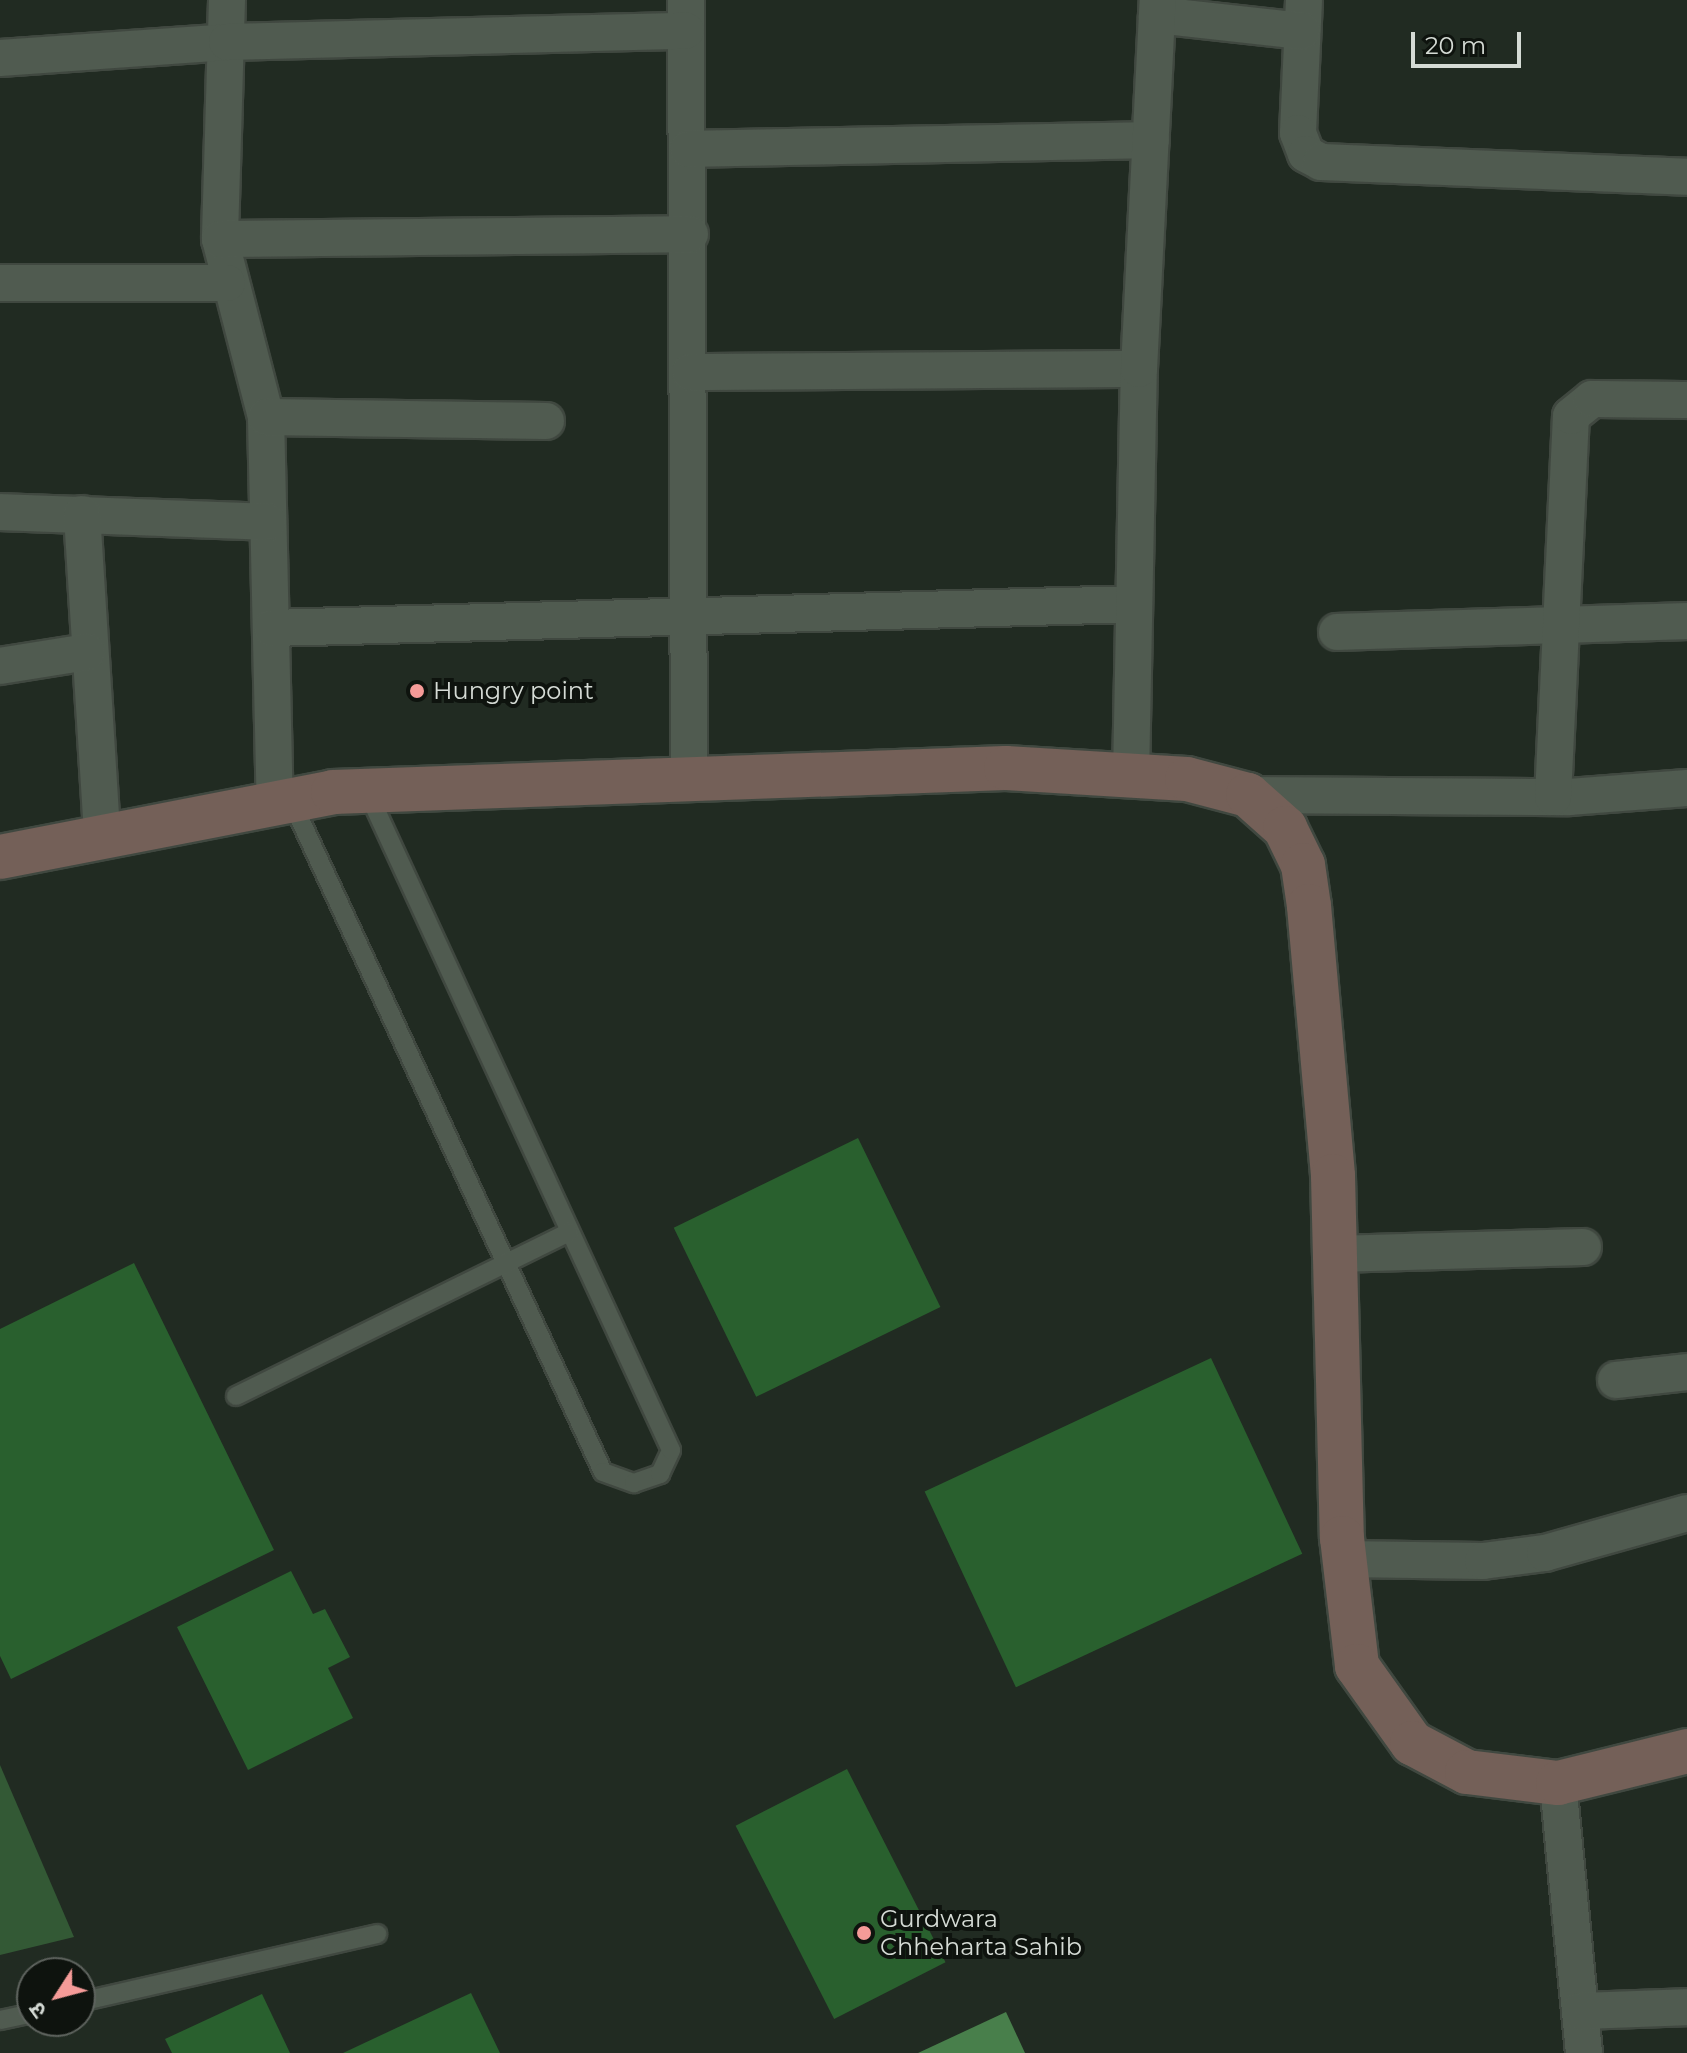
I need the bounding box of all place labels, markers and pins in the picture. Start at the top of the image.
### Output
place label: Hungry point [433,677,594,705]
marker: Hungry point [408,682,426,700]
place label: Gurdwara Chheharta Sahib [880,1905,1082,1961]
marker: Gurdwara Chheharta Sahib [855,1924,873,1942]

